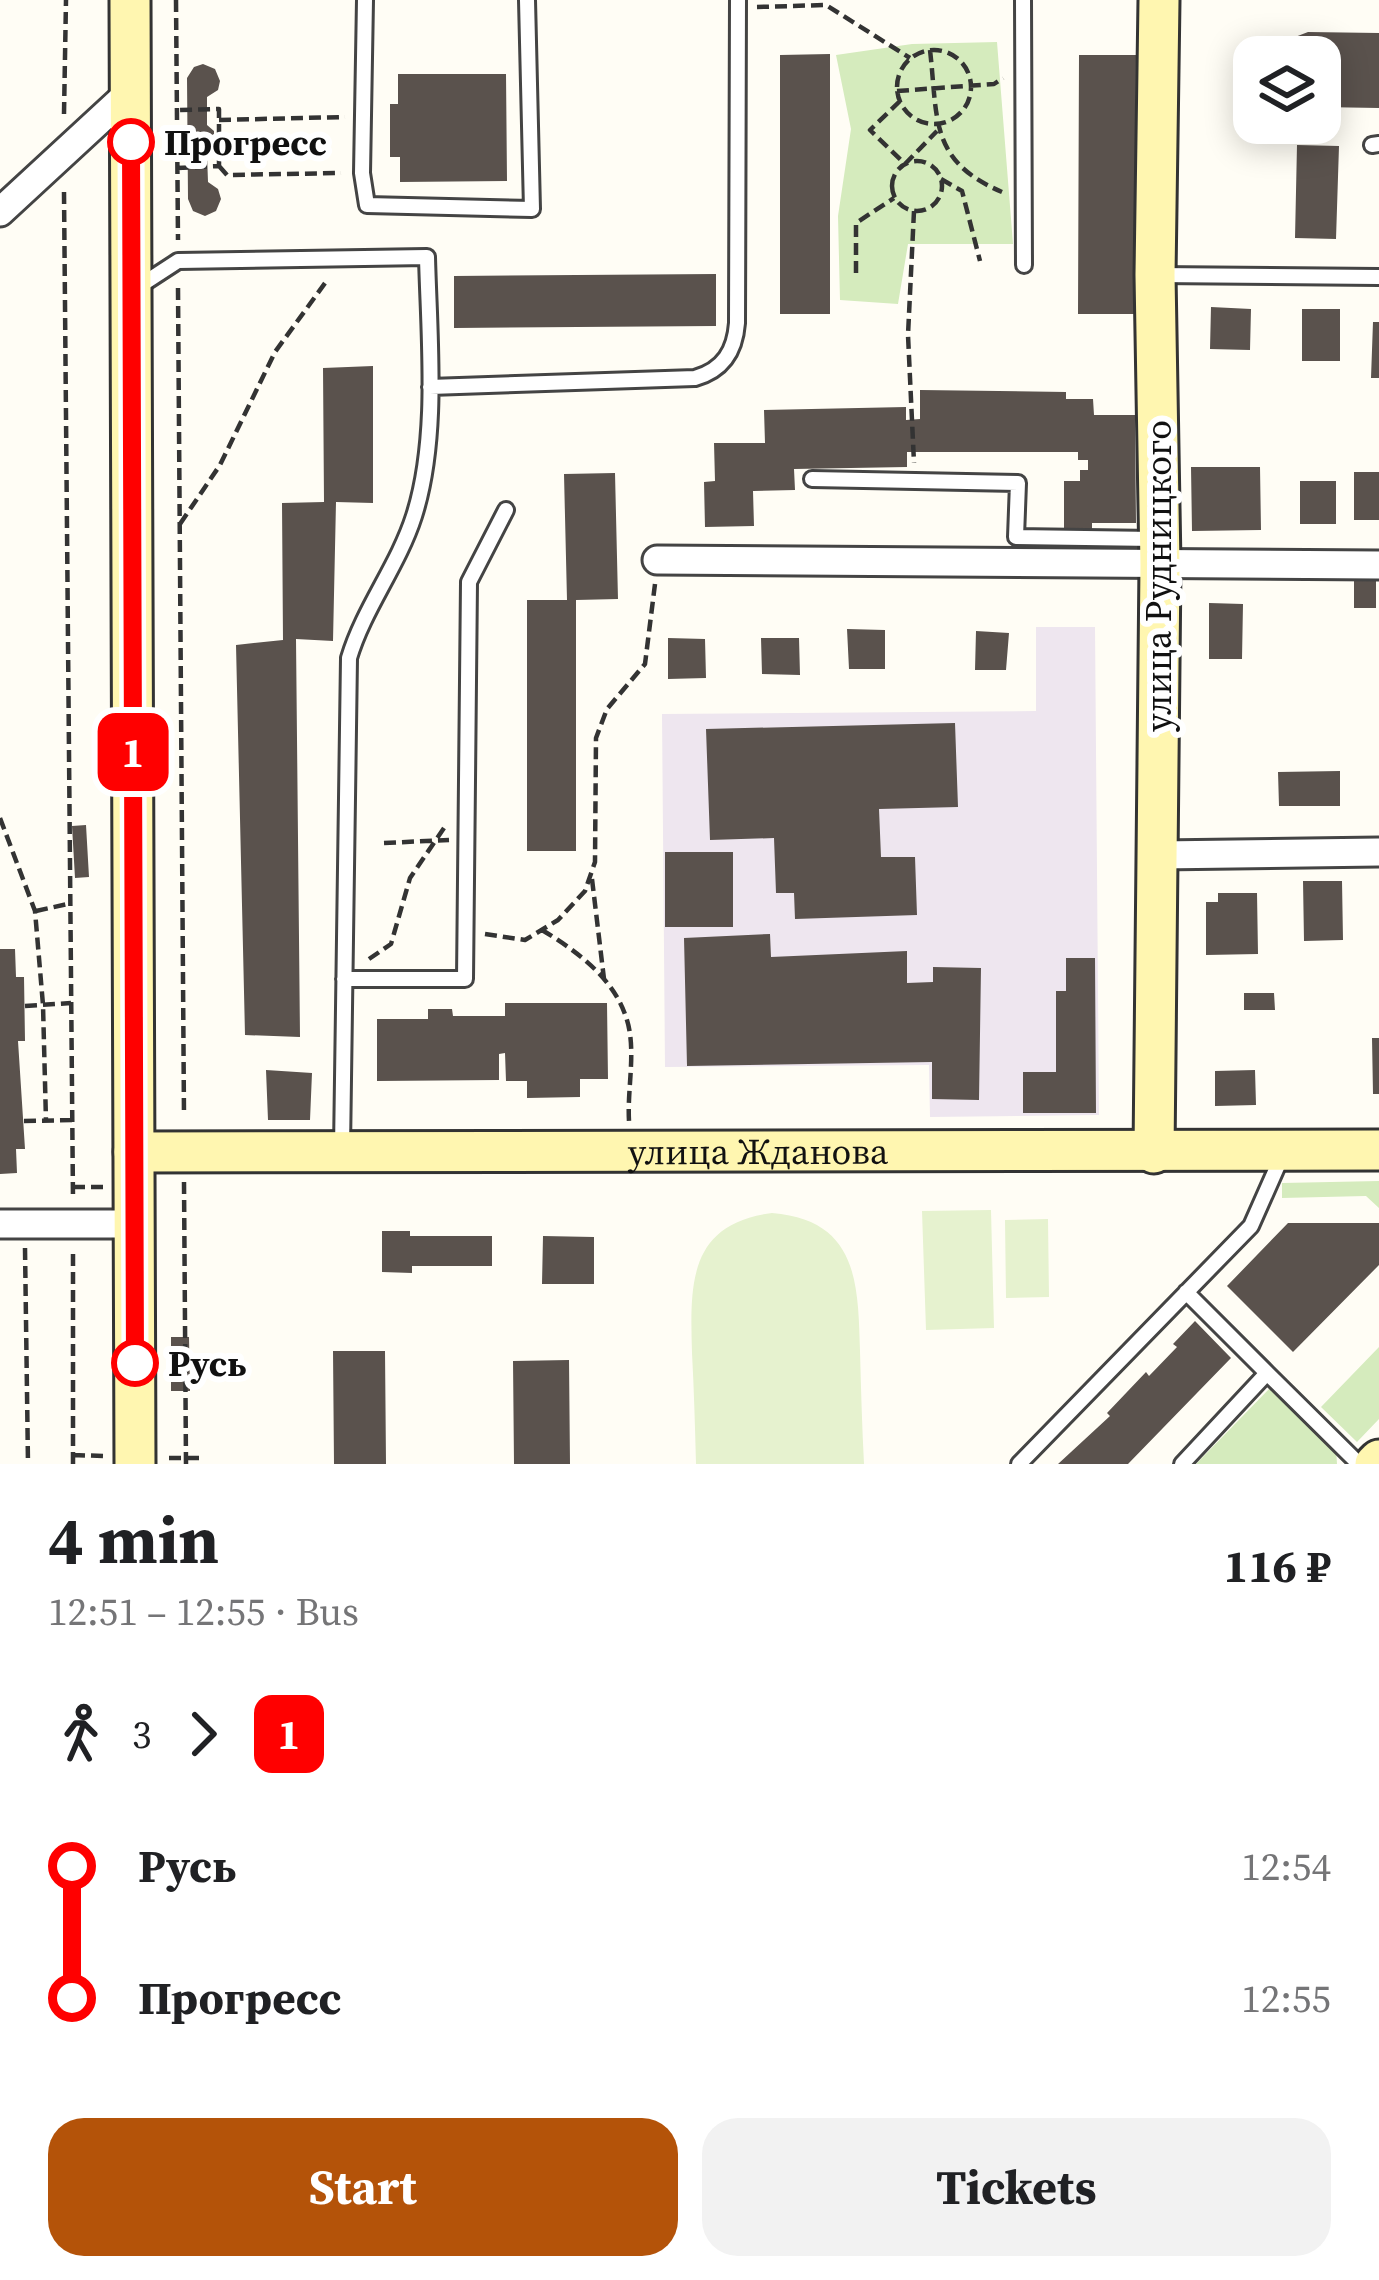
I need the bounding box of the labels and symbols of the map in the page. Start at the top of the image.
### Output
place label: Прогресс [164,118,327,167]
marker: Прогресс [109,120,153,164]
street label: улица Рудницкого [1134,420,1183,732]
line badge: 1 [94,713,172,791]
street label: улица Жданова [628,1126,889,1176]
place label: Русь [168,1339,246,1388]
marker: Русь [113,1341,157,1385]

